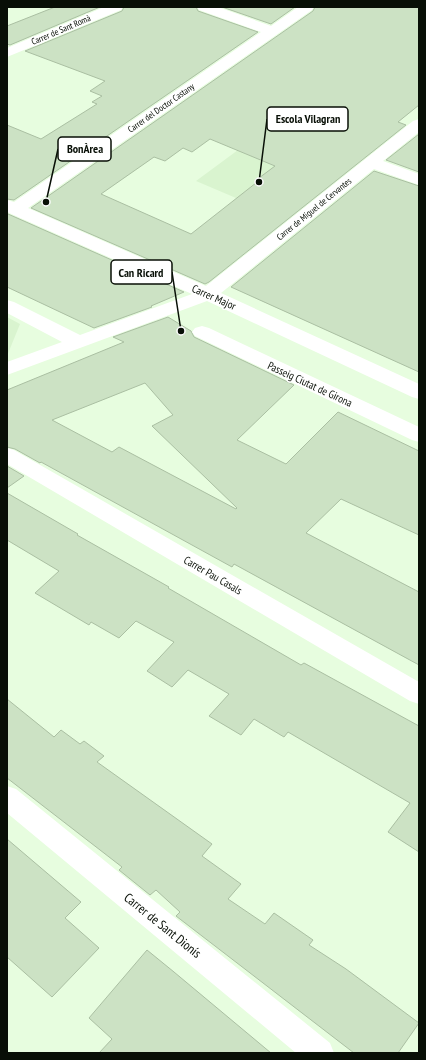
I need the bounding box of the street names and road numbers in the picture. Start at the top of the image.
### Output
street label: Carrer de Sant Romà [30,12,92,47]
street label: Carrer del Doctor Castany [125,80,197,135]
street label: Carrer de Miguel de Cervantes [274,175,353,242]
street label: Carrer Major [190,281,238,313]
street label: Passeig Ciutat de Girona [265,358,355,410]
street label: Carrer Pau Casals [181,553,245,597]
street label: Carrer de Sant Dionís [121,889,205,962]

